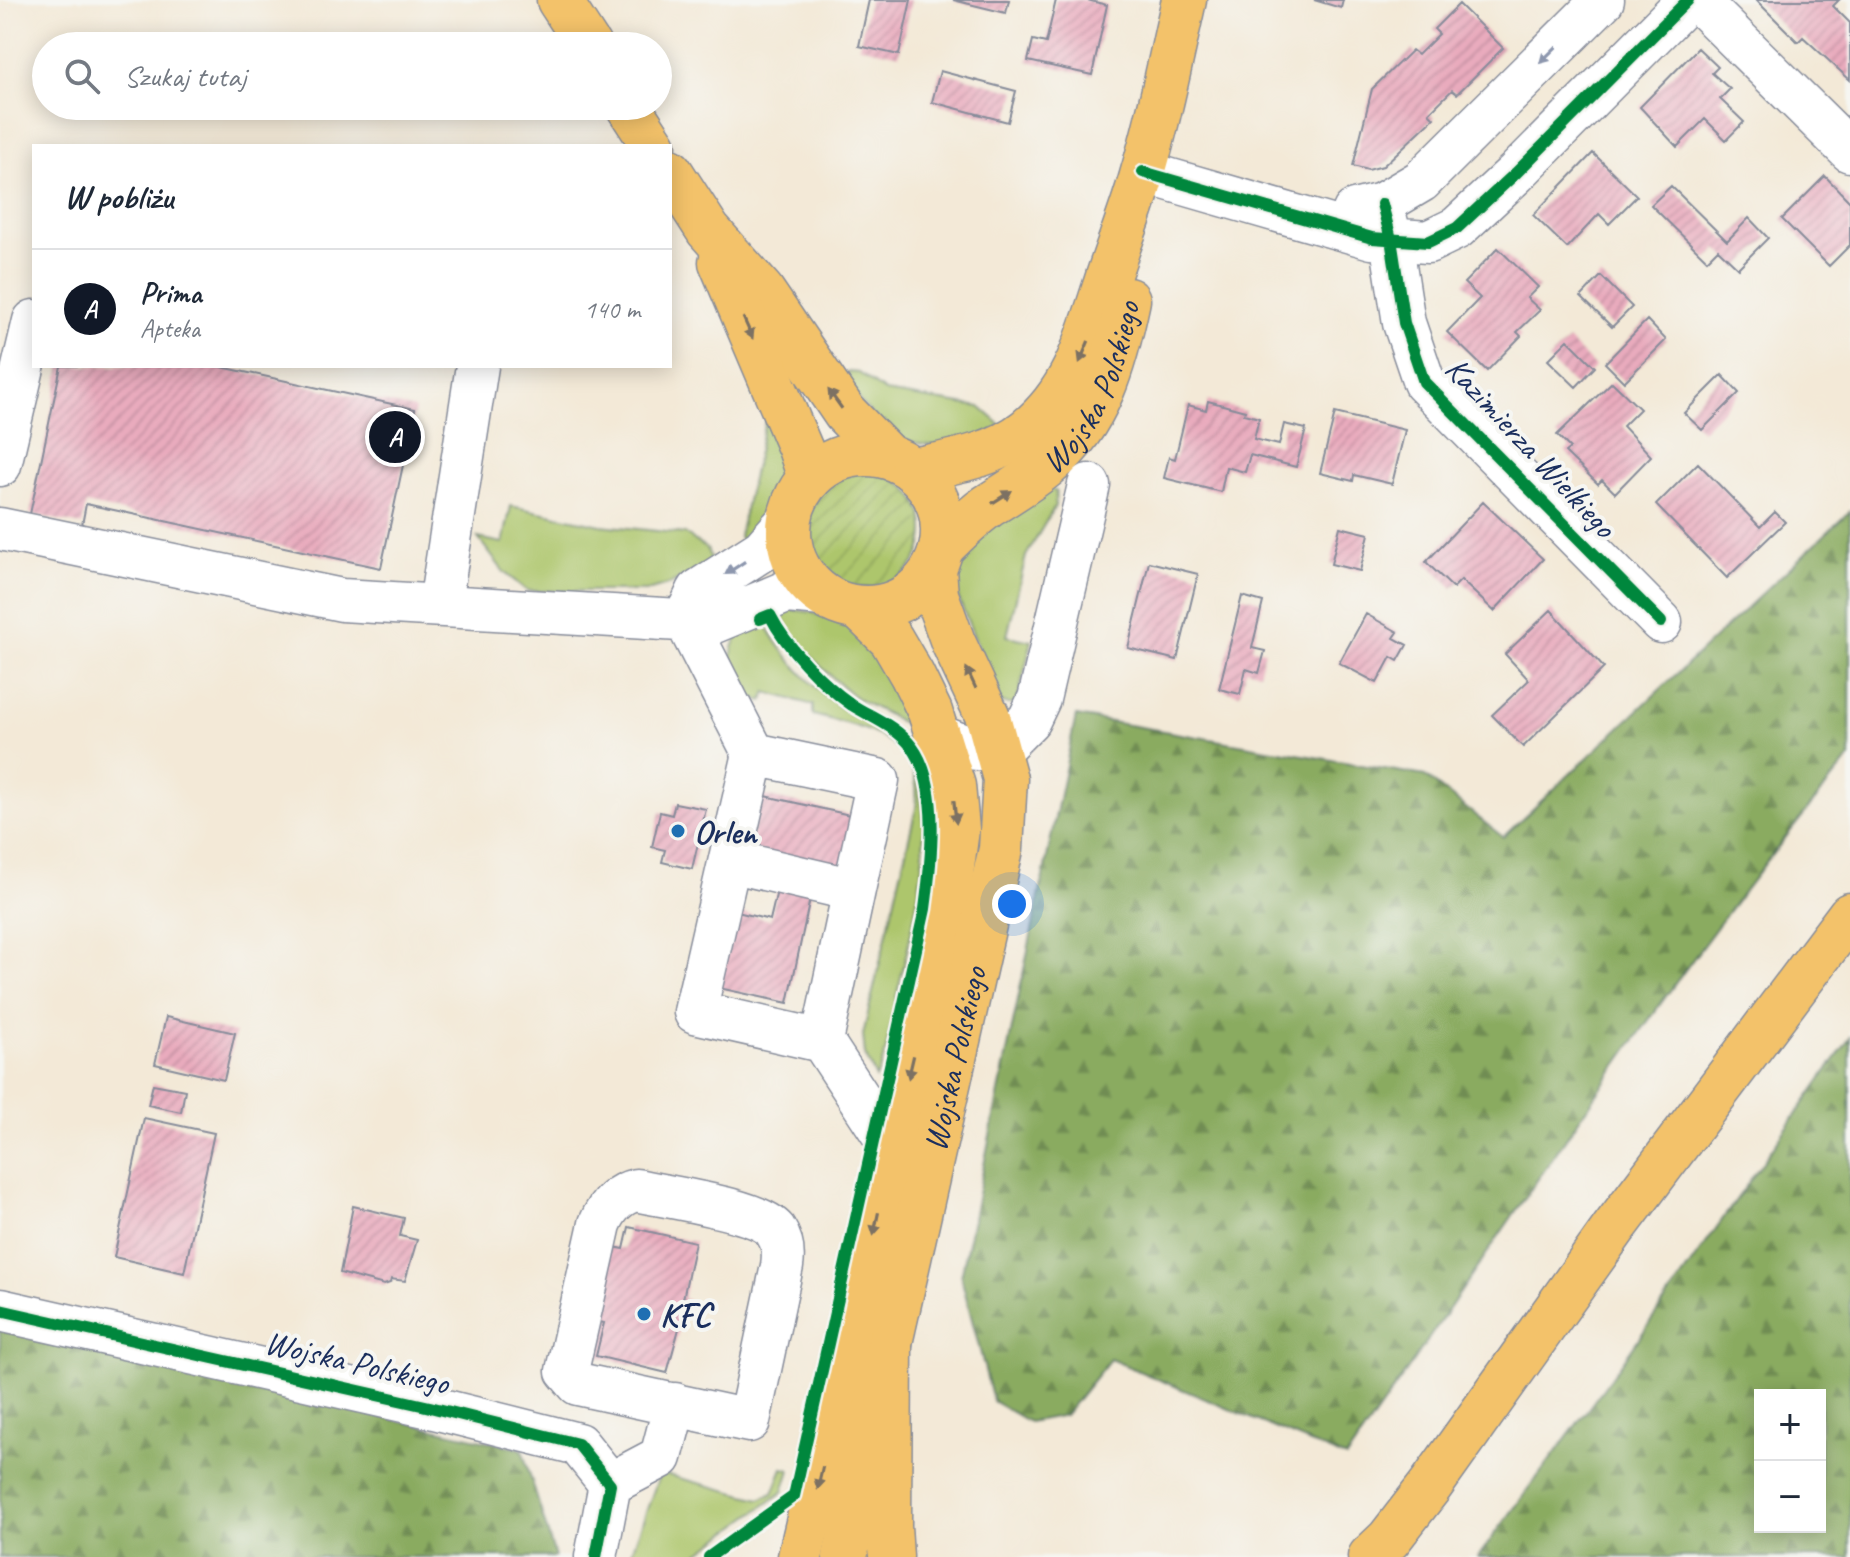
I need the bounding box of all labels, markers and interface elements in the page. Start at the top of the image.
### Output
search box [32,32,672,120]
one-way arrow [1539,45,1558,64]
icon: search [60,54,104,98]
text: Szukaj tutaj [124,57,246,95]
text: W pobliżu [64,175,173,218]
text: Prima [140,274,202,312]
text: A [83,293,97,326]
text: 140 m [584,293,640,326]
street label: Wojska Polskiego [1032,295,1149,482]
text: Apteka [140,312,200,345]
one-way arrow [741,317,754,340]
one-way arrow [1077,340,1090,364]
street label: Kazimierza Wielkiego [1436,347,1627,548]
one-way arrow [827,388,843,410]
pin: A [369,407,421,467]
one-way arrow [991,491,1013,505]
one-way arrow [725,560,746,575]
one-way arrow [964,666,978,689]
one-way arrow [949,800,962,825]
place label: Orlen [694,810,759,853]
marker: Orlen [669,822,687,840]
your location [992,884,1032,924]
street label: Wojska Polskiego [912,961,996,1155]
one-way arrow [904,1055,917,1080]
one-way arrow [870,1212,882,1237]
place label: KFC [660,1293,715,1336]
marker: KFC [635,1305,653,1323]
street label: Wojska Polskiego [261,1320,455,1404]
map controls [1754,1389,1826,1533]
button: + [1754,1389,1826,1461]
button: − [1754,1461,1826,1533]
one-way arrow [813,1466,826,1491]

